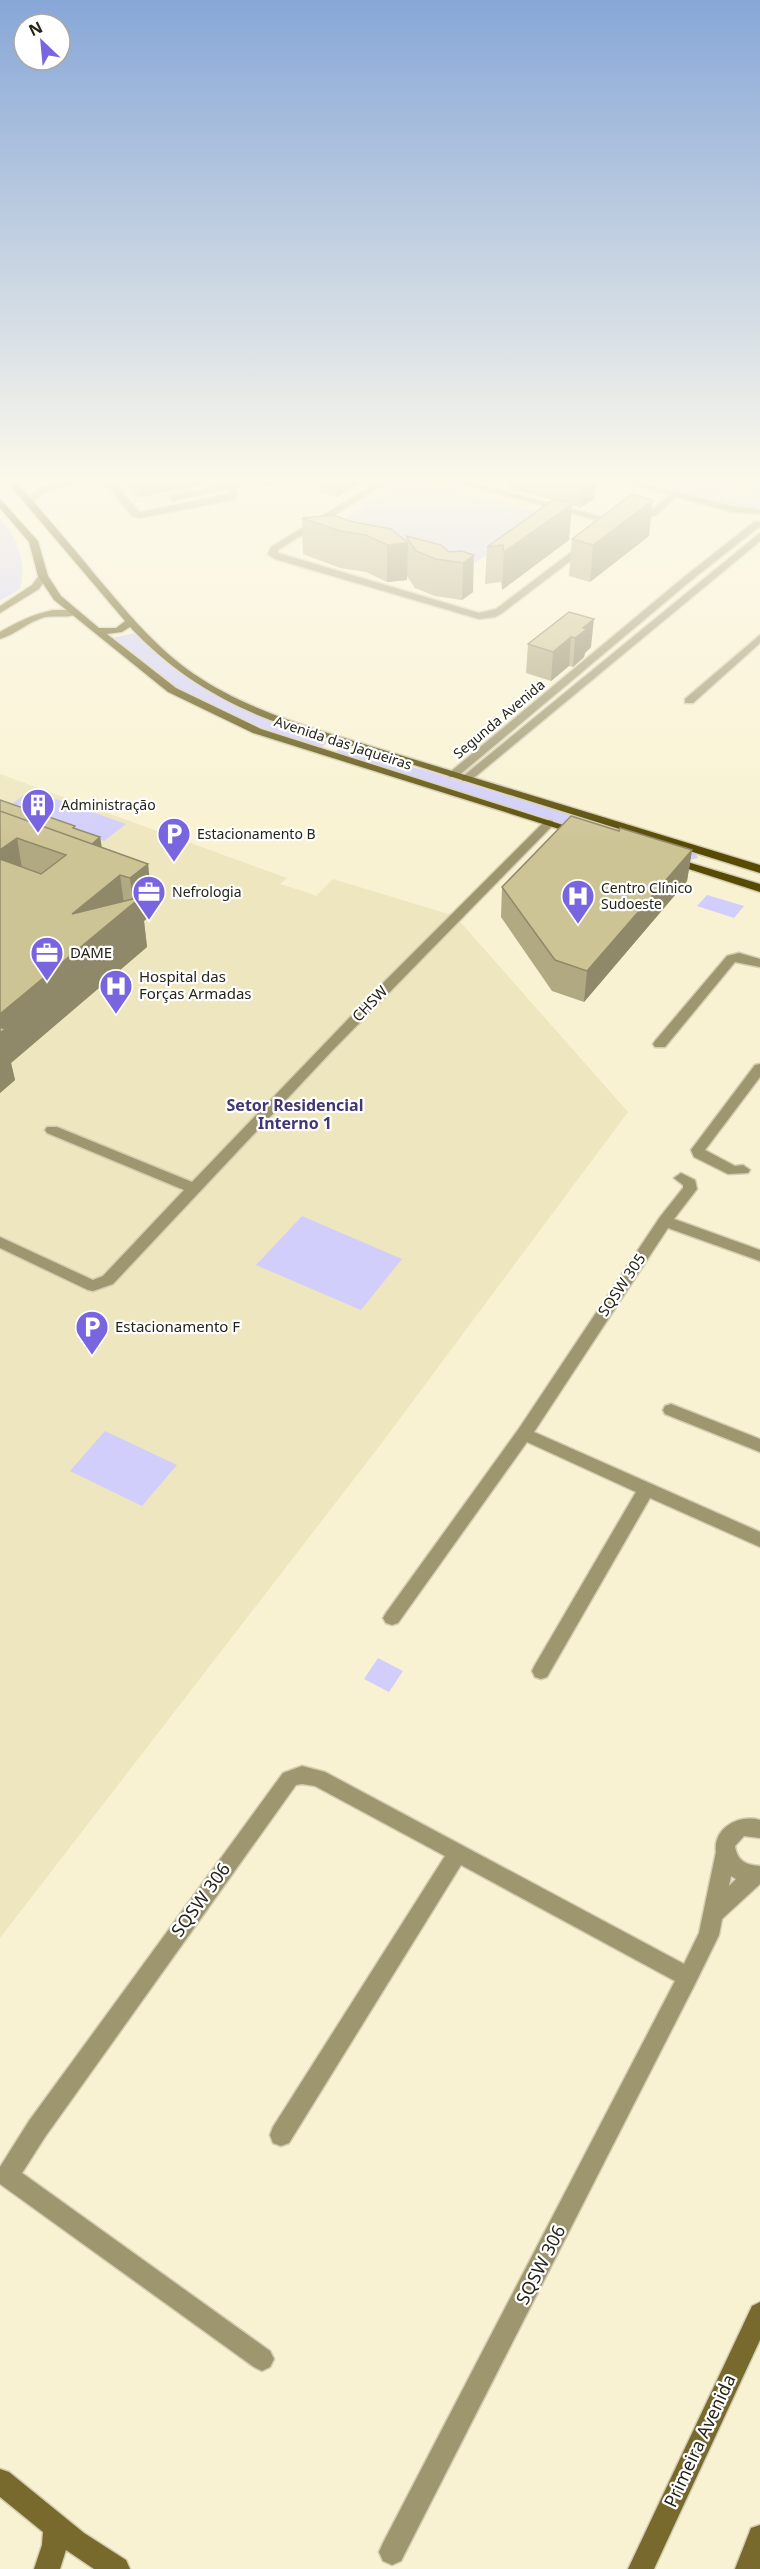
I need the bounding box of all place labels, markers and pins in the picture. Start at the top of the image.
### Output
building icon: Administração [20,787,56,834]
place label: Administração [61,795,156,814]
parking icon: Estacionamento B [156,816,192,863]
place label: Estacionamento B [197,824,316,843]
office icon: Nefrologia [131,874,167,921]
hospital icon: Centro Clínico Sudoeste [560,878,596,925]
place label: Centro Clínico Sudoeste [601,878,693,913]
place label: Nefrologia [172,882,241,901]
office icon: DAME [29,935,65,982]
place label: DAME [70,942,112,962]
place label: Hospital das Forças Armadas [139,966,252,1003]
hospital icon: Hospital das Forças Armadas [98,968,134,1015]
parking icon: Estacionamento F [74,1309,110,1356]
place label: Estacionamento F [115,1316,240,1336]

